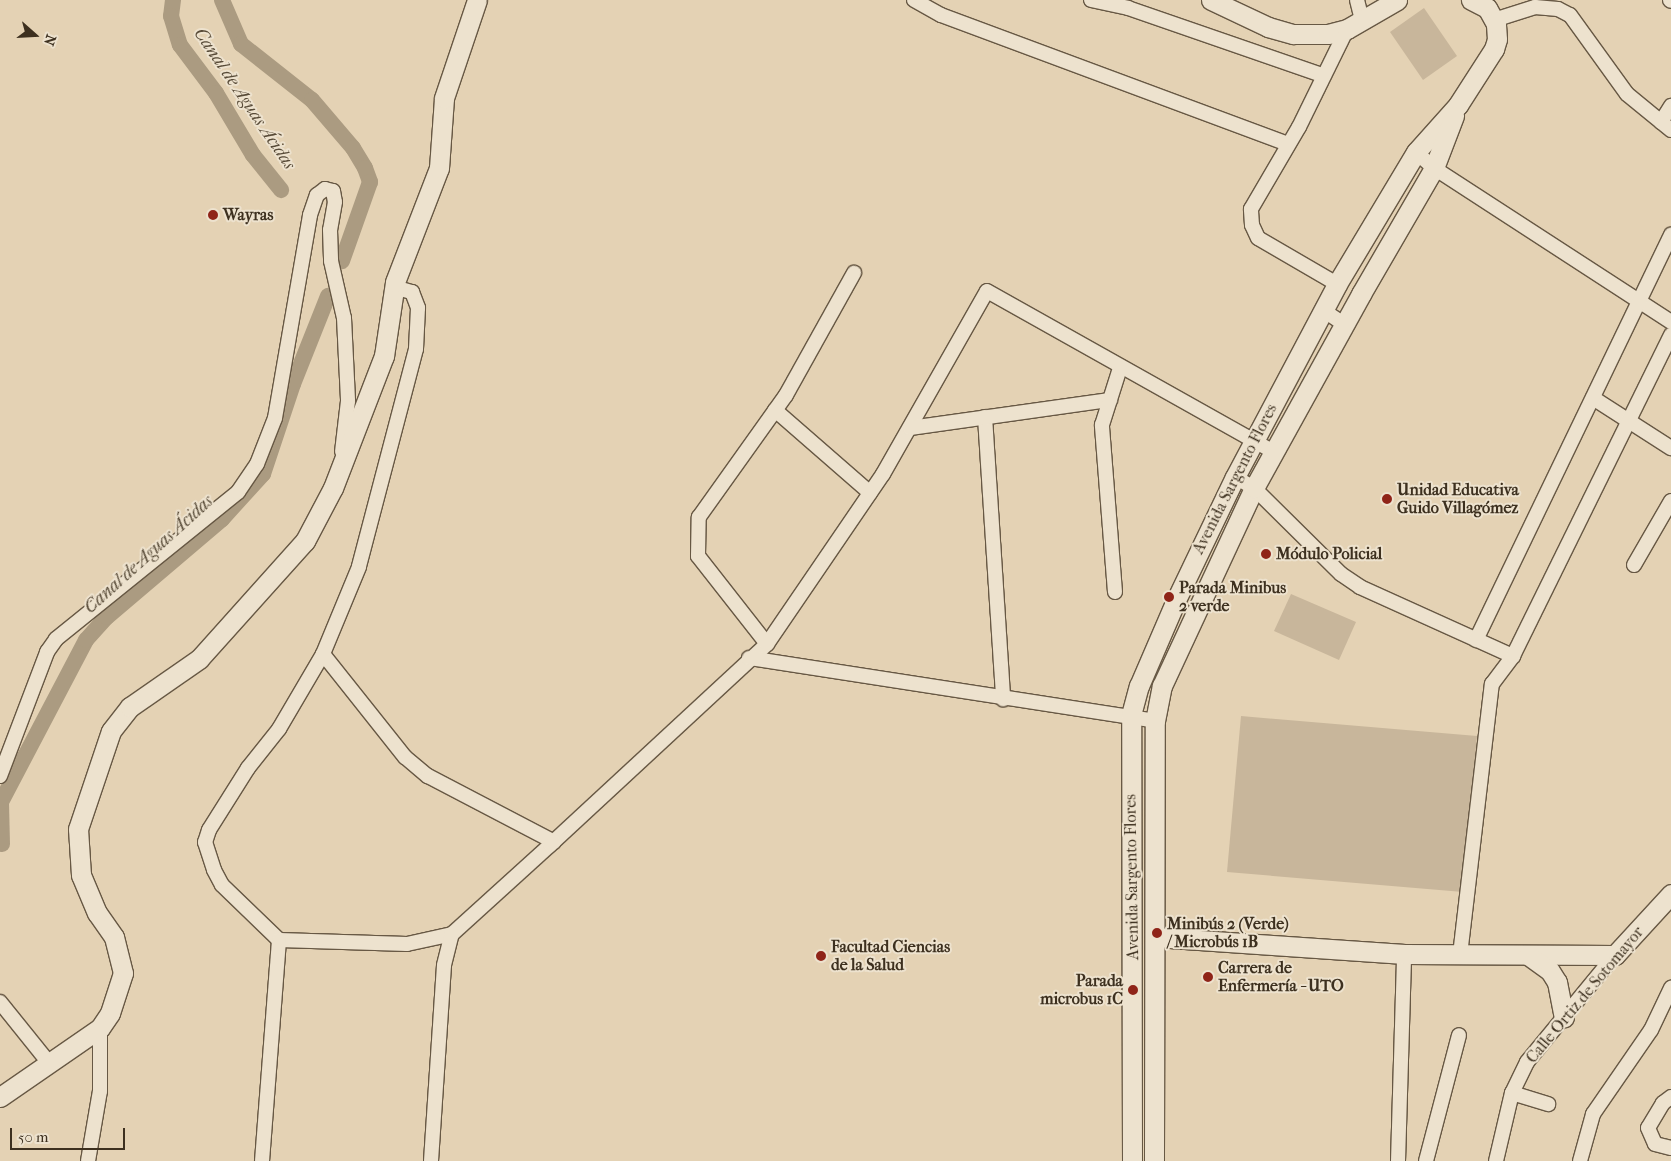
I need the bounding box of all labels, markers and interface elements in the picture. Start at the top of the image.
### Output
north arrow [10,10,60,60]
water label: Canal de Aguas Ácidas [189,24,299,174]
text: N [40,32,59,48]
place label: Wayras [223,205,273,225]
marker: Wayras [207,209,219,221]
street label: Avenida Sargento Flores [1189,401,1281,557]
place label: Unidad Educativa Guido Villagómez [1397,480,1519,518]
water label: Canal de Aguas Ácidas [80,491,218,619]
marker: Unidad Educativa Guido Villagómez [1381,493,1393,505]
place label: Módulo Policial [1276,544,1382,564]
marker: Módulo Policial [1260,548,1272,560]
place label: Parada Minibus 2 verde [1179,578,1286,616]
marker: Parada Minibus 2 verde [1163,591,1175,603]
street label: Avenida Sargento Flores [1121,794,1143,960]
place label: Minibús 2 (Verde) / Microbús 1B [1167,914,1289,952]
street label: Calle Ortiz de Sotomayor [1522,923,1648,1067]
marker: Minibús 2 (Verde) / Microbús 1B [1151,927,1163,939]
place label: Facultad Ciencias de la Salud [831,937,950,975]
marker: Facultad Ciencias de la Salud [815,950,827,962]
place label: Carrera de Enfermería - UTO [1218,958,1344,996]
place label: Parada microbus 1C [1040,971,1123,1009]
marker: Carrera de Enfermería - UTO [1202,971,1214,983]
marker: Parada microbus 1C [1127,984,1139,996]
scale bar [12,1118,128,1150]
text: 50 m [18,1128,48,1146]

